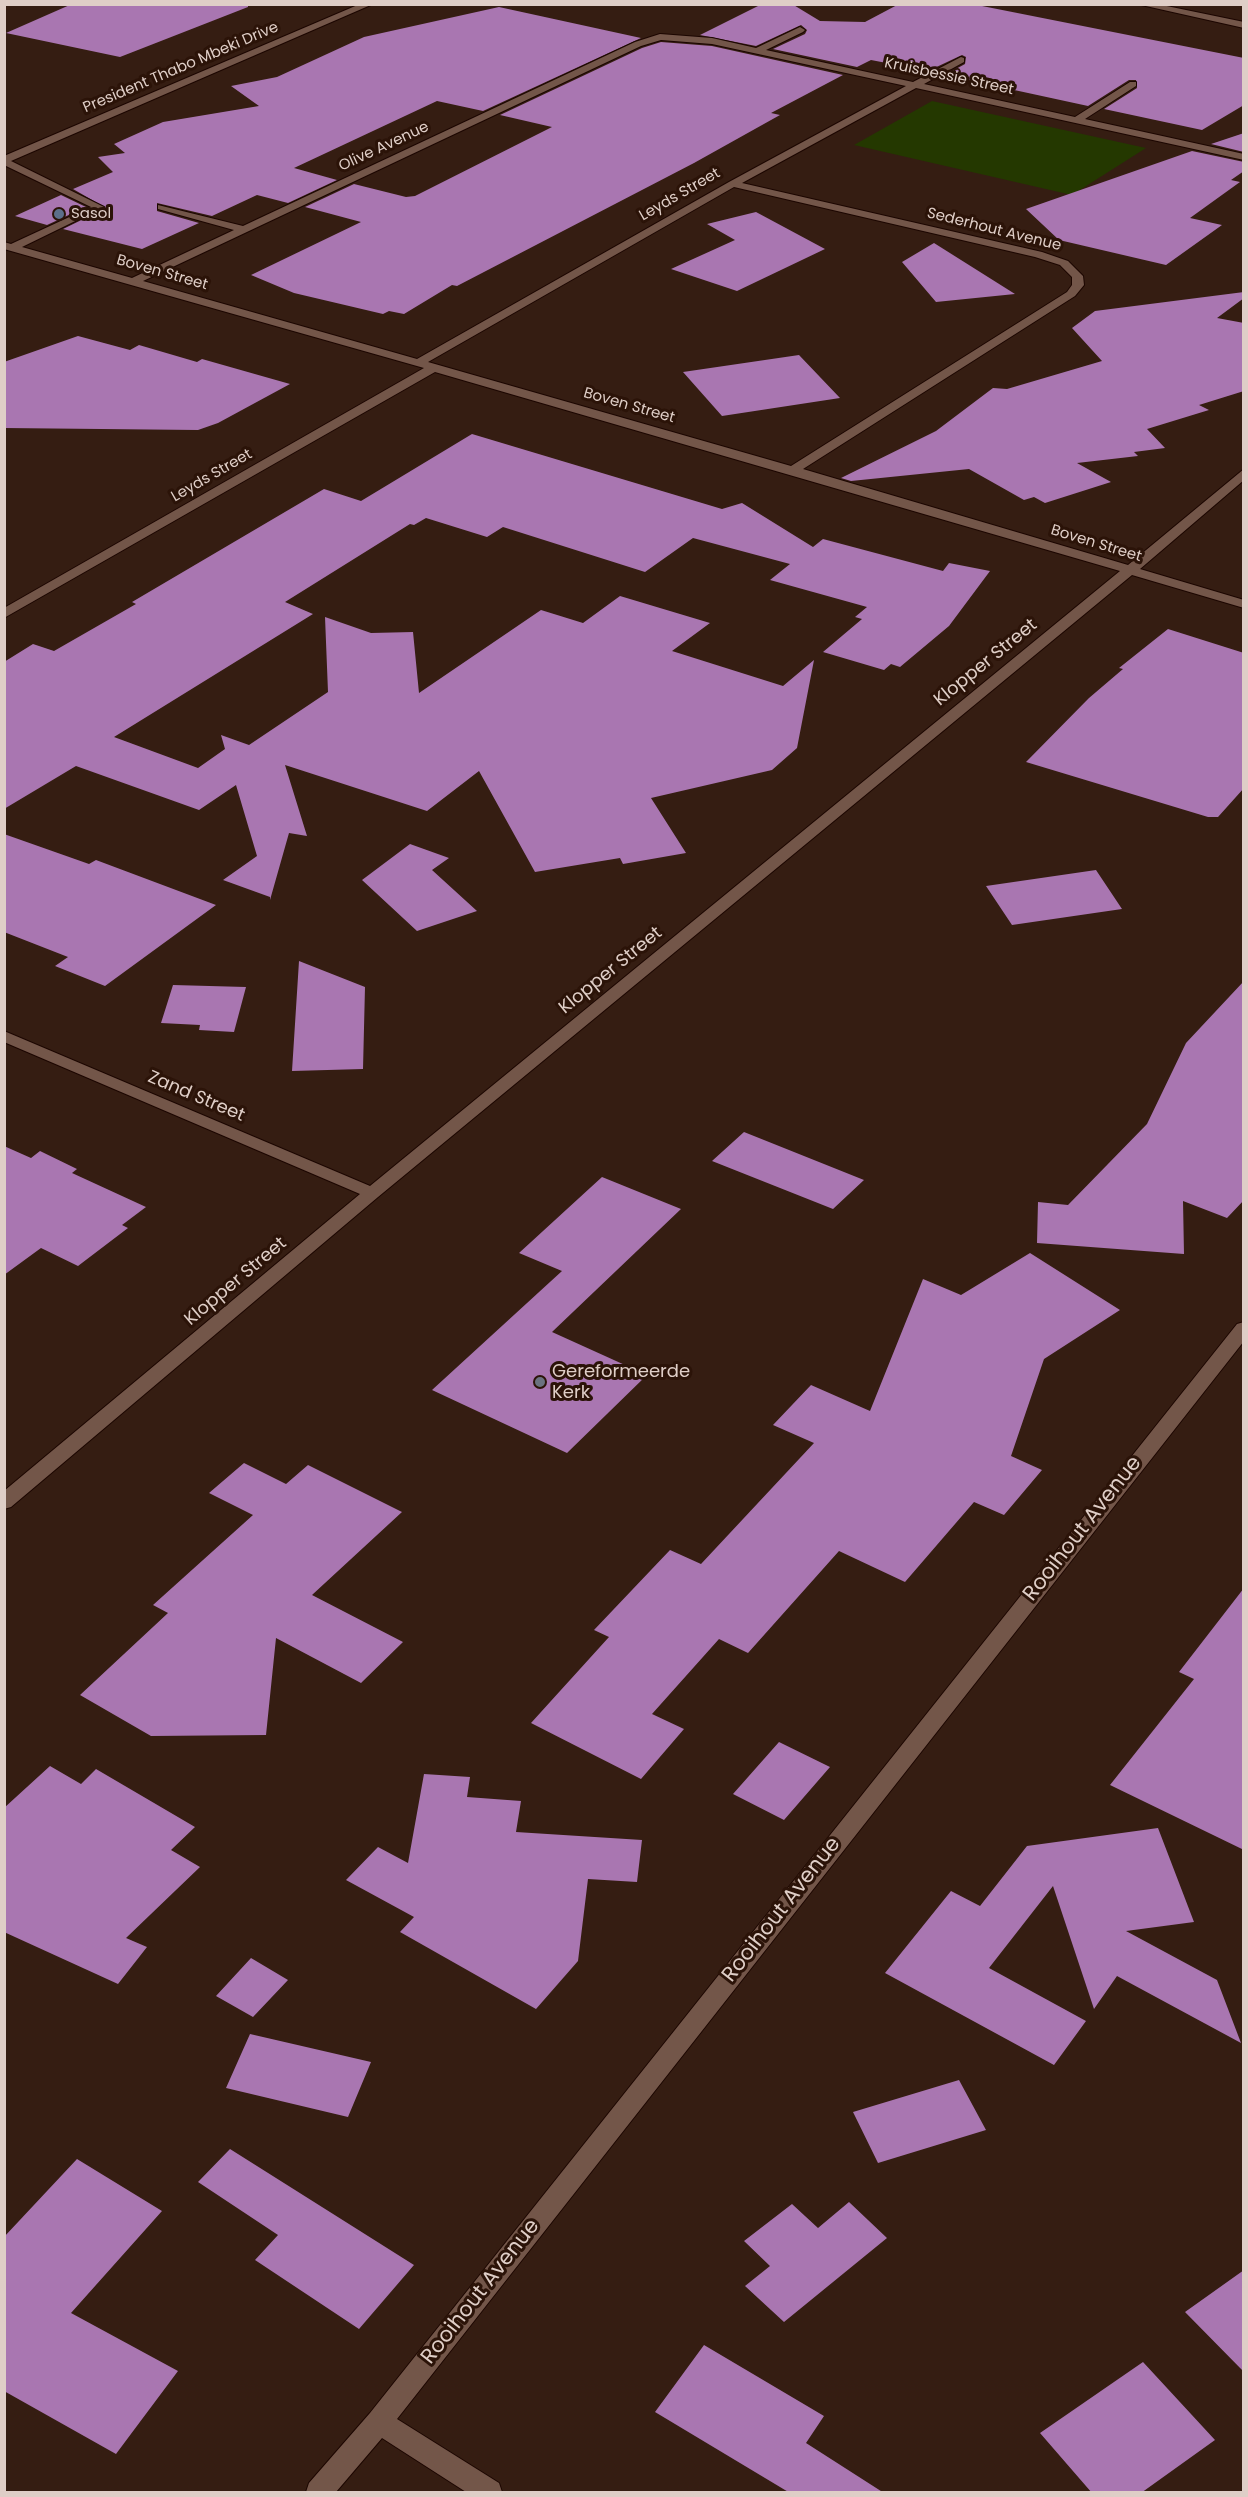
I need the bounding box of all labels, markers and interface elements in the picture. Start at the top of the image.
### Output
street label: President Thabo Mbeki Drive [81,19,281,117]
street label: Kruisbessie Street [883,55,1015,99]
street label: Olive Avenue [336,118,432,176]
street label: Leyds Street [636,165,724,225]
place label: Sasol [71,205,111,223]
street label: Sederhout Avenue [925,205,1063,255]
marker: Sasol [52,207,66,221]
street label: Boven Street [114,251,210,295]
street label: Boven Street [581,384,677,428]
street label: Leyds Street [168,446,256,506]
street label: Boven Street [1048,522,1144,566]
street label: Klopper Street [930,615,1042,711]
street label: Klopper Street [555,923,667,1019]
street label: Zand Street [144,1067,248,1127]
street label: Klopper Street [181,1233,291,1331]
place label: Gereformeerde Kerk [552,1361,690,1404]
marker: Gereformeerde Kerk [533,1375,547,1389]
street label: Rooihout Avenue [1019,1451,1147,1607]
street label: Rooihout Avenue [718,1832,846,1988]
street label: Rooihout Avenue [417,2214,545,2370]

